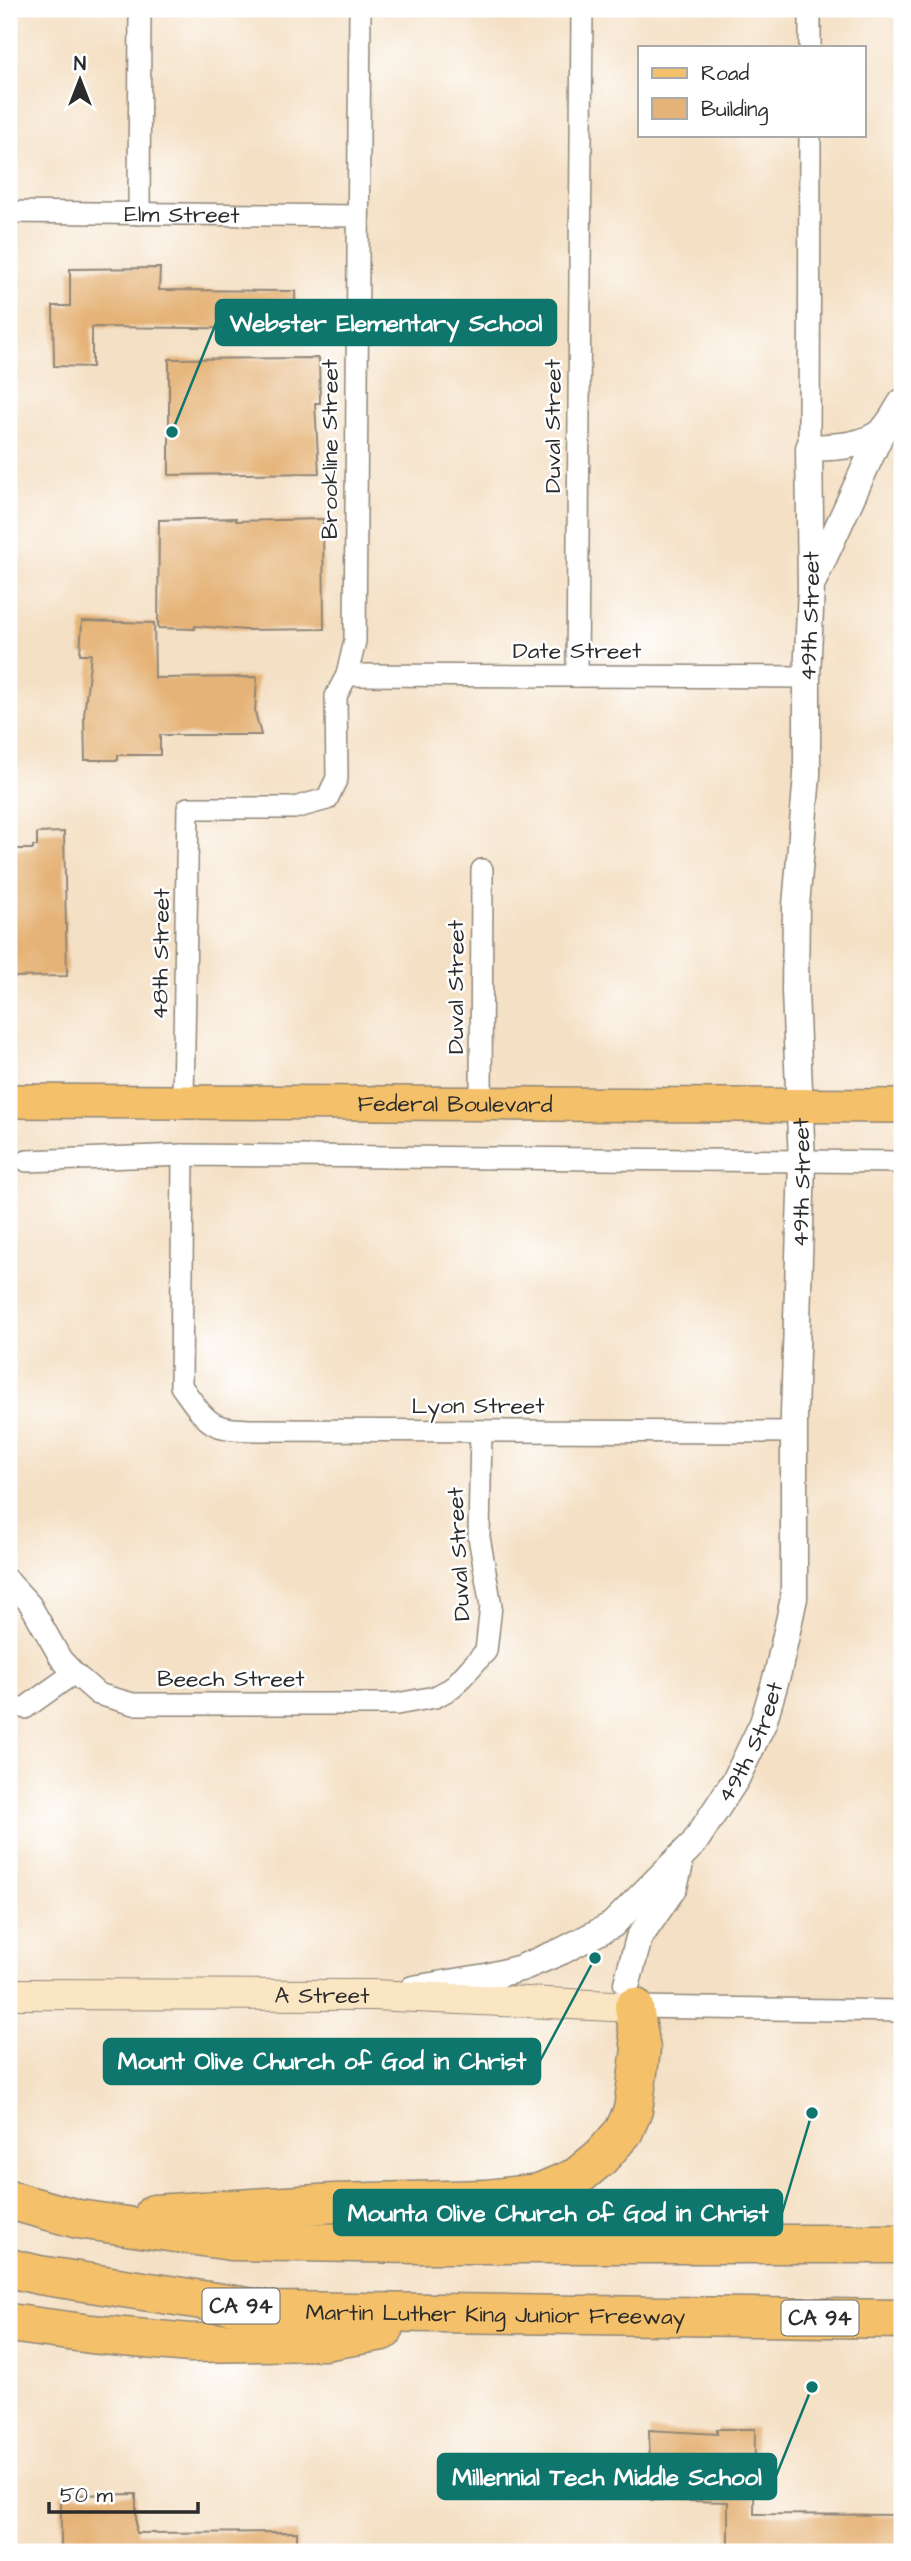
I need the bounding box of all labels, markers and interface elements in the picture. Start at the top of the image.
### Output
north arrow [46,46,116,116]
legend [638,46,866,136]
text: N [74,51,86,78]
text: Road [701,59,749,88]
text: Building [701,95,769,126]
street label: Elm Street [124,198,241,232]
callout: Webster Elementary School [216,300,556,345]
text: Webster Elementary School [229,307,542,343]
street label: Brookline Street [314,358,346,539]
street label: Duval Street [537,358,569,493]
street label: 49th Street [792,550,828,682]
street label: Date Street [513,635,642,667]
street label: 48th Street [144,887,178,1020]
street label: Duval Street [440,919,472,1054]
street label: Federal Boulevard [357,1088,553,1121]
street label: 49th Street [784,1116,819,1248]
street label: Lyon Street [411,1390,545,1423]
street label: Duval Street [439,1486,478,1622]
street label: Beech Street [157,1663,305,1695]
street label: 49th Street [710,1678,791,1809]
street label: A Street [274,1980,370,2012]
callout: Mount Olive Church of God in Christ [104,2039,540,2084]
text: Mount Olive Church of God in Christ [118,2045,527,2079]
callout: Mounta Olive Church of God in Christ [334,2190,782,2235]
text: Mounta Olive Church of God in Christ [348,2197,769,2231]
road number: CA 94 [202,2288,280,2324]
street label: Martin Luther King Junior Freeway [305,2296,686,2334]
road number: CA 94 [782,2300,858,2336]
callout: Millennial Tech Middle School [438,2454,776,2499]
text: Millennial Tech Middle School [452,2461,762,2495]
scale bar [49,2470,198,2514]
text: 50 m [60,2481,114,2510]

